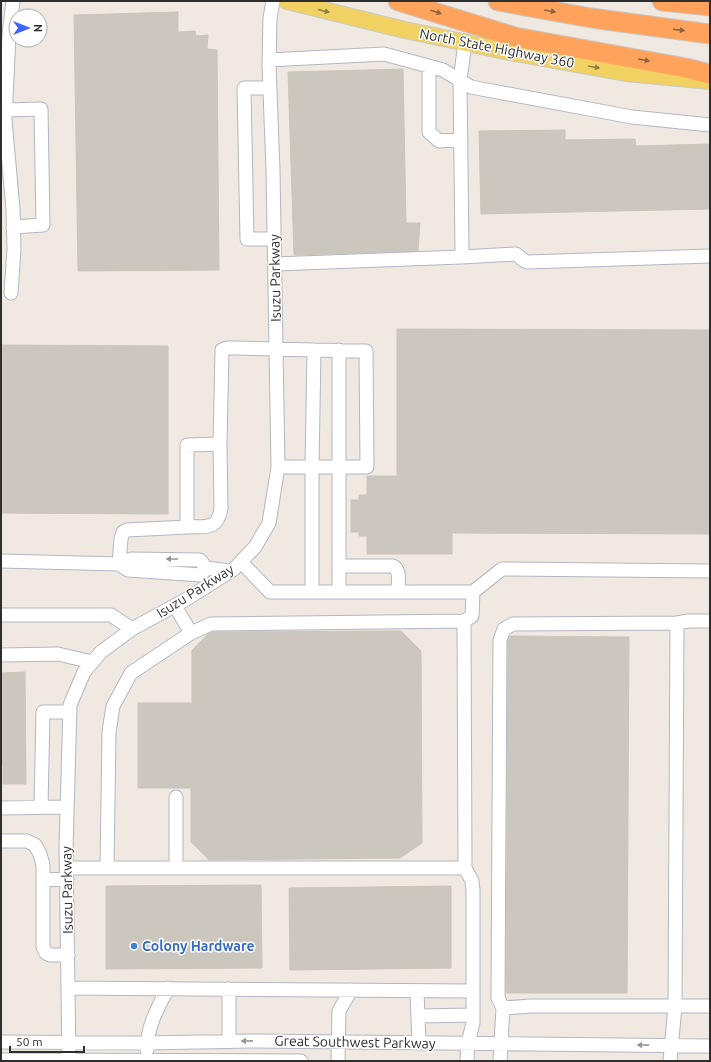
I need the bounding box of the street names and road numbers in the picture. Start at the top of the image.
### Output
street label: North State Highway 360 [418,25,576,71]
street label: Isuzu Parkway [266,234,284,322]
street label: Isuzu Parkway [153,561,237,621]
street label: Isuzu Parkway [58,846,76,934]
street label: Great Southwest Parkway [274,1033,436,1051]

